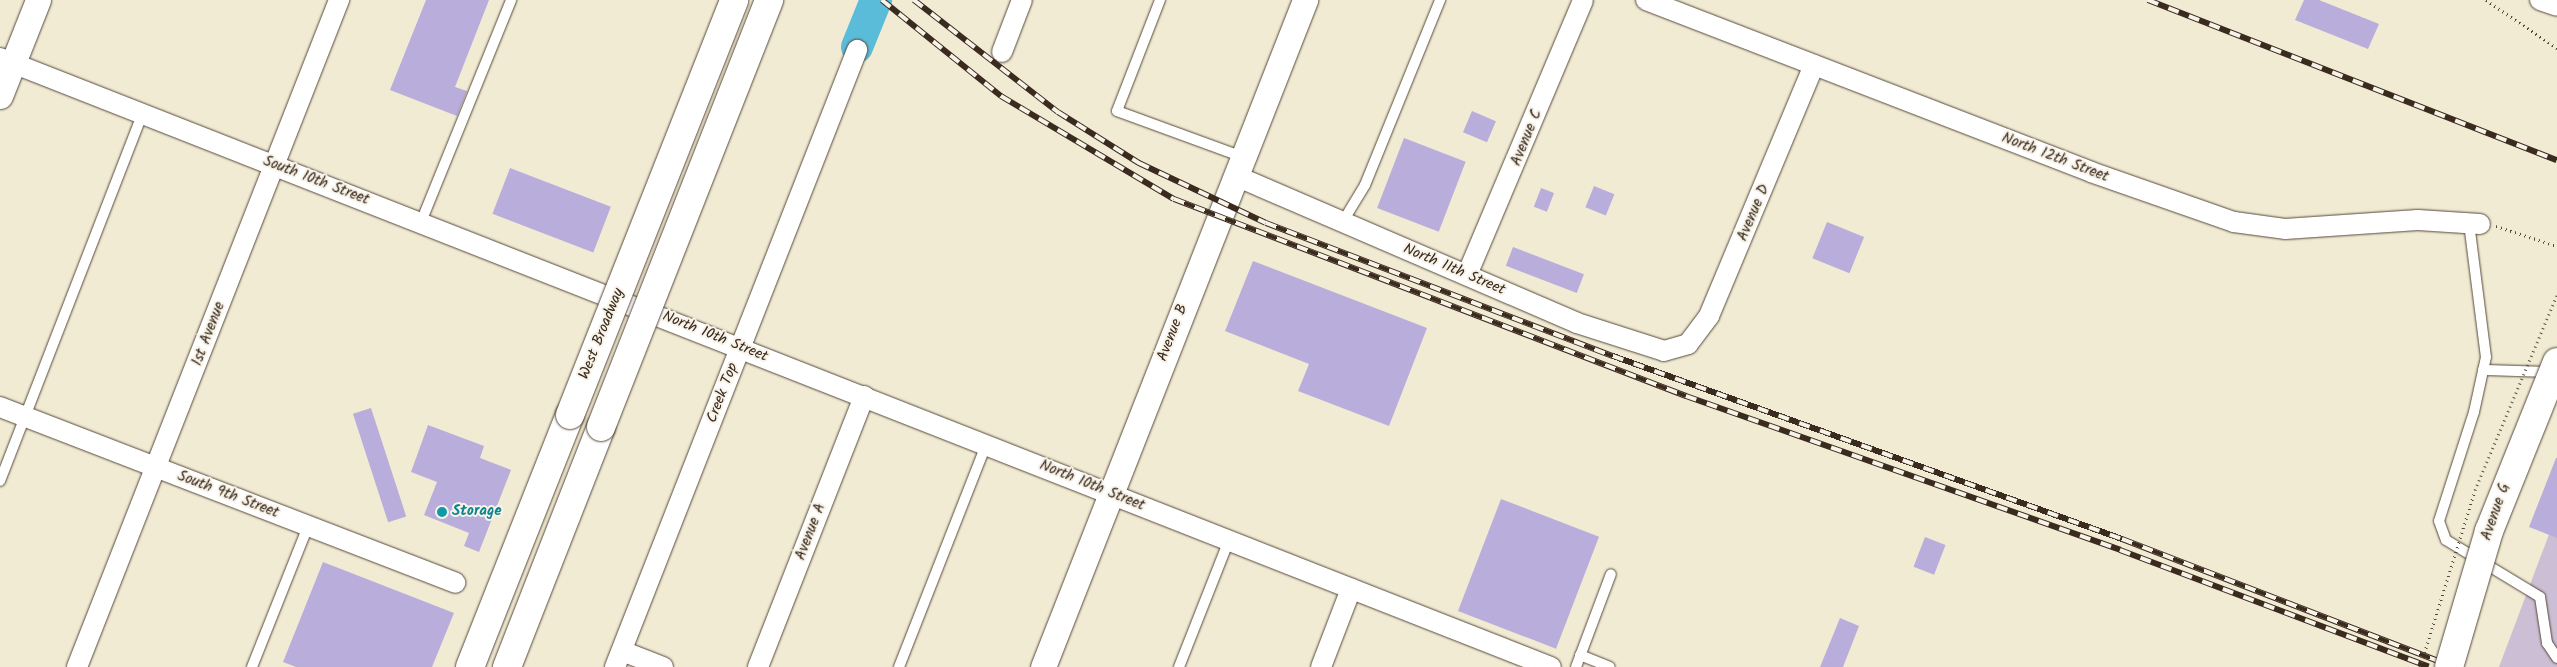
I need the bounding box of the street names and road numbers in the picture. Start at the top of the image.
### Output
street label: Avenue C [1508,107,1546,169]
street label: North 12th Street [1999,129,2111,187]
street label: South 10th Street [261,153,371,209]
street label: Avenue D [1734,182,1774,244]
street label: North 11th Street [1400,240,1508,300]
street label: West Broadway [576,286,628,382]
street label: 1st Avenue [189,299,229,369]
street label: Avenue B [1154,302,1192,364]
street label: North 10th Street [660,308,770,366]
street label: Creek Top [703,361,743,425]
street label: North 10th Street [1037,457,1147,515]
street label: South 9th Street [175,467,281,523]
street label: Avenue G [2478,481,2514,543]
street label: Avenue A [792,501,830,563]

